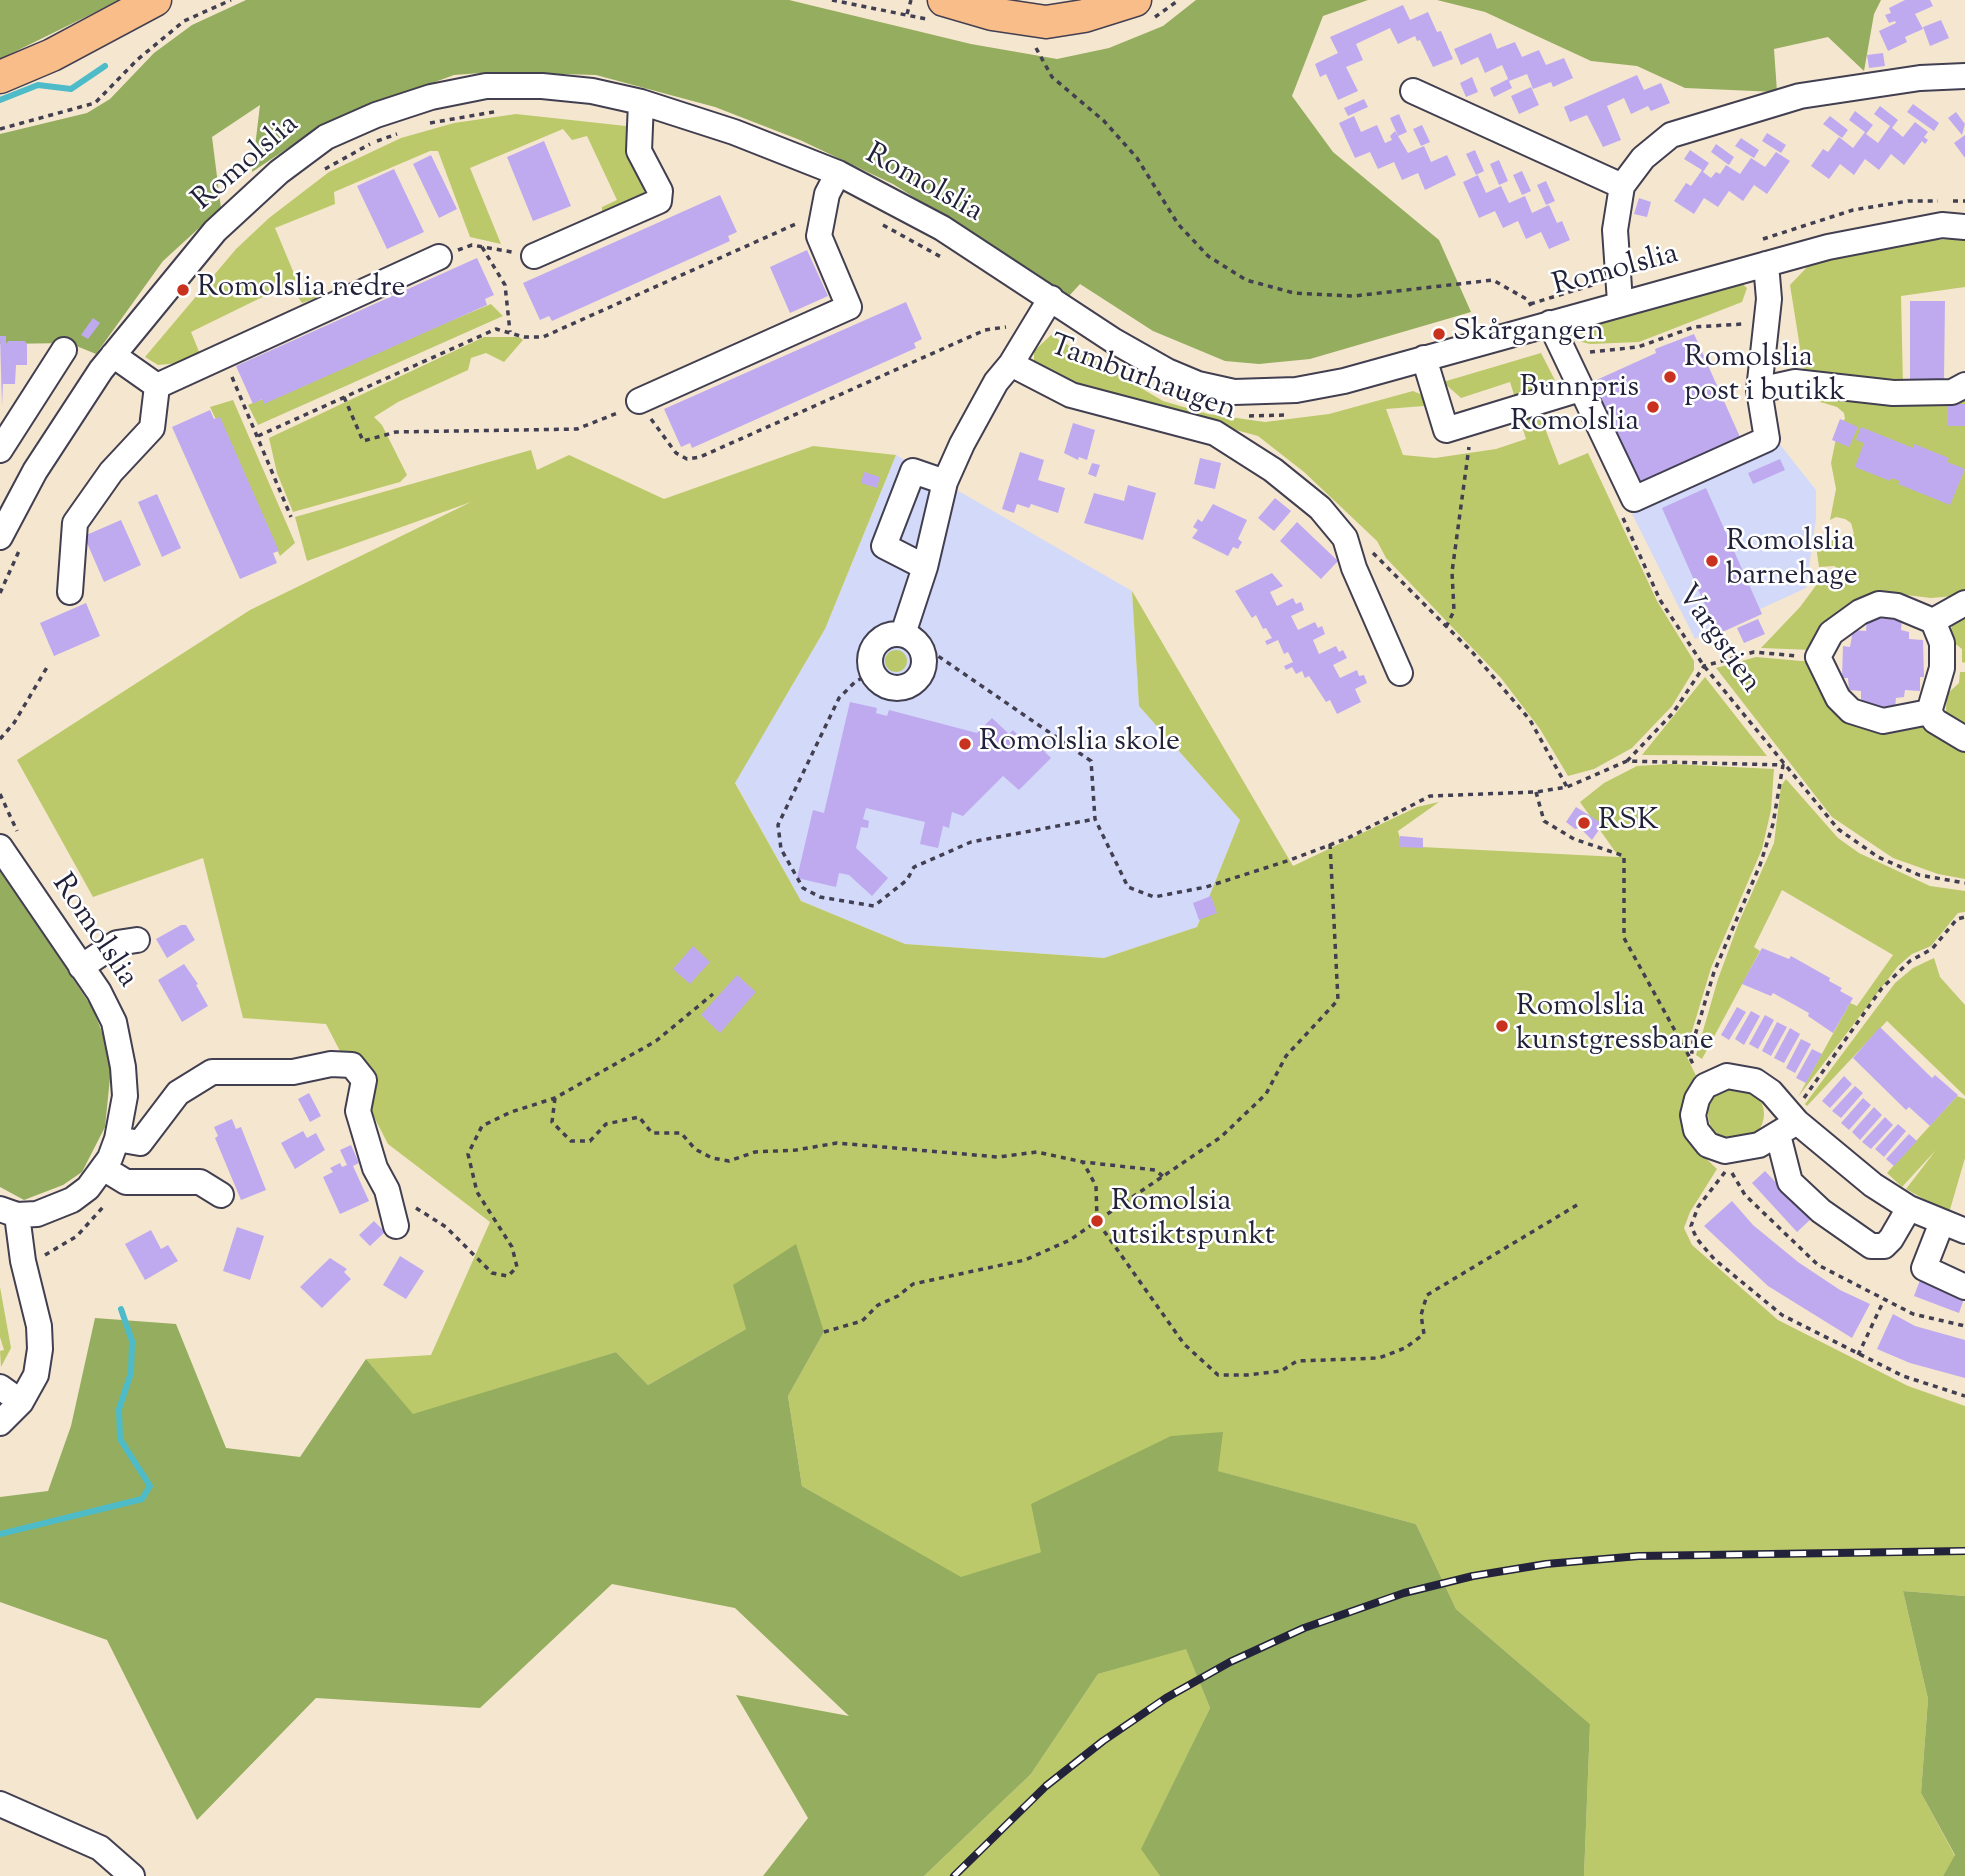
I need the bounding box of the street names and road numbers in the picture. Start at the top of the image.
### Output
street label: Romolslia [187,108,307,220]
street label: Romolslia [858,138,988,232]
street label: Romolslia [1549,238,1683,306]
street label: Tamburhaugen [1044,330,1240,430]
street label: Vargstien [1667,579,1767,701]
street label: Romolslia [42,869,144,995]

